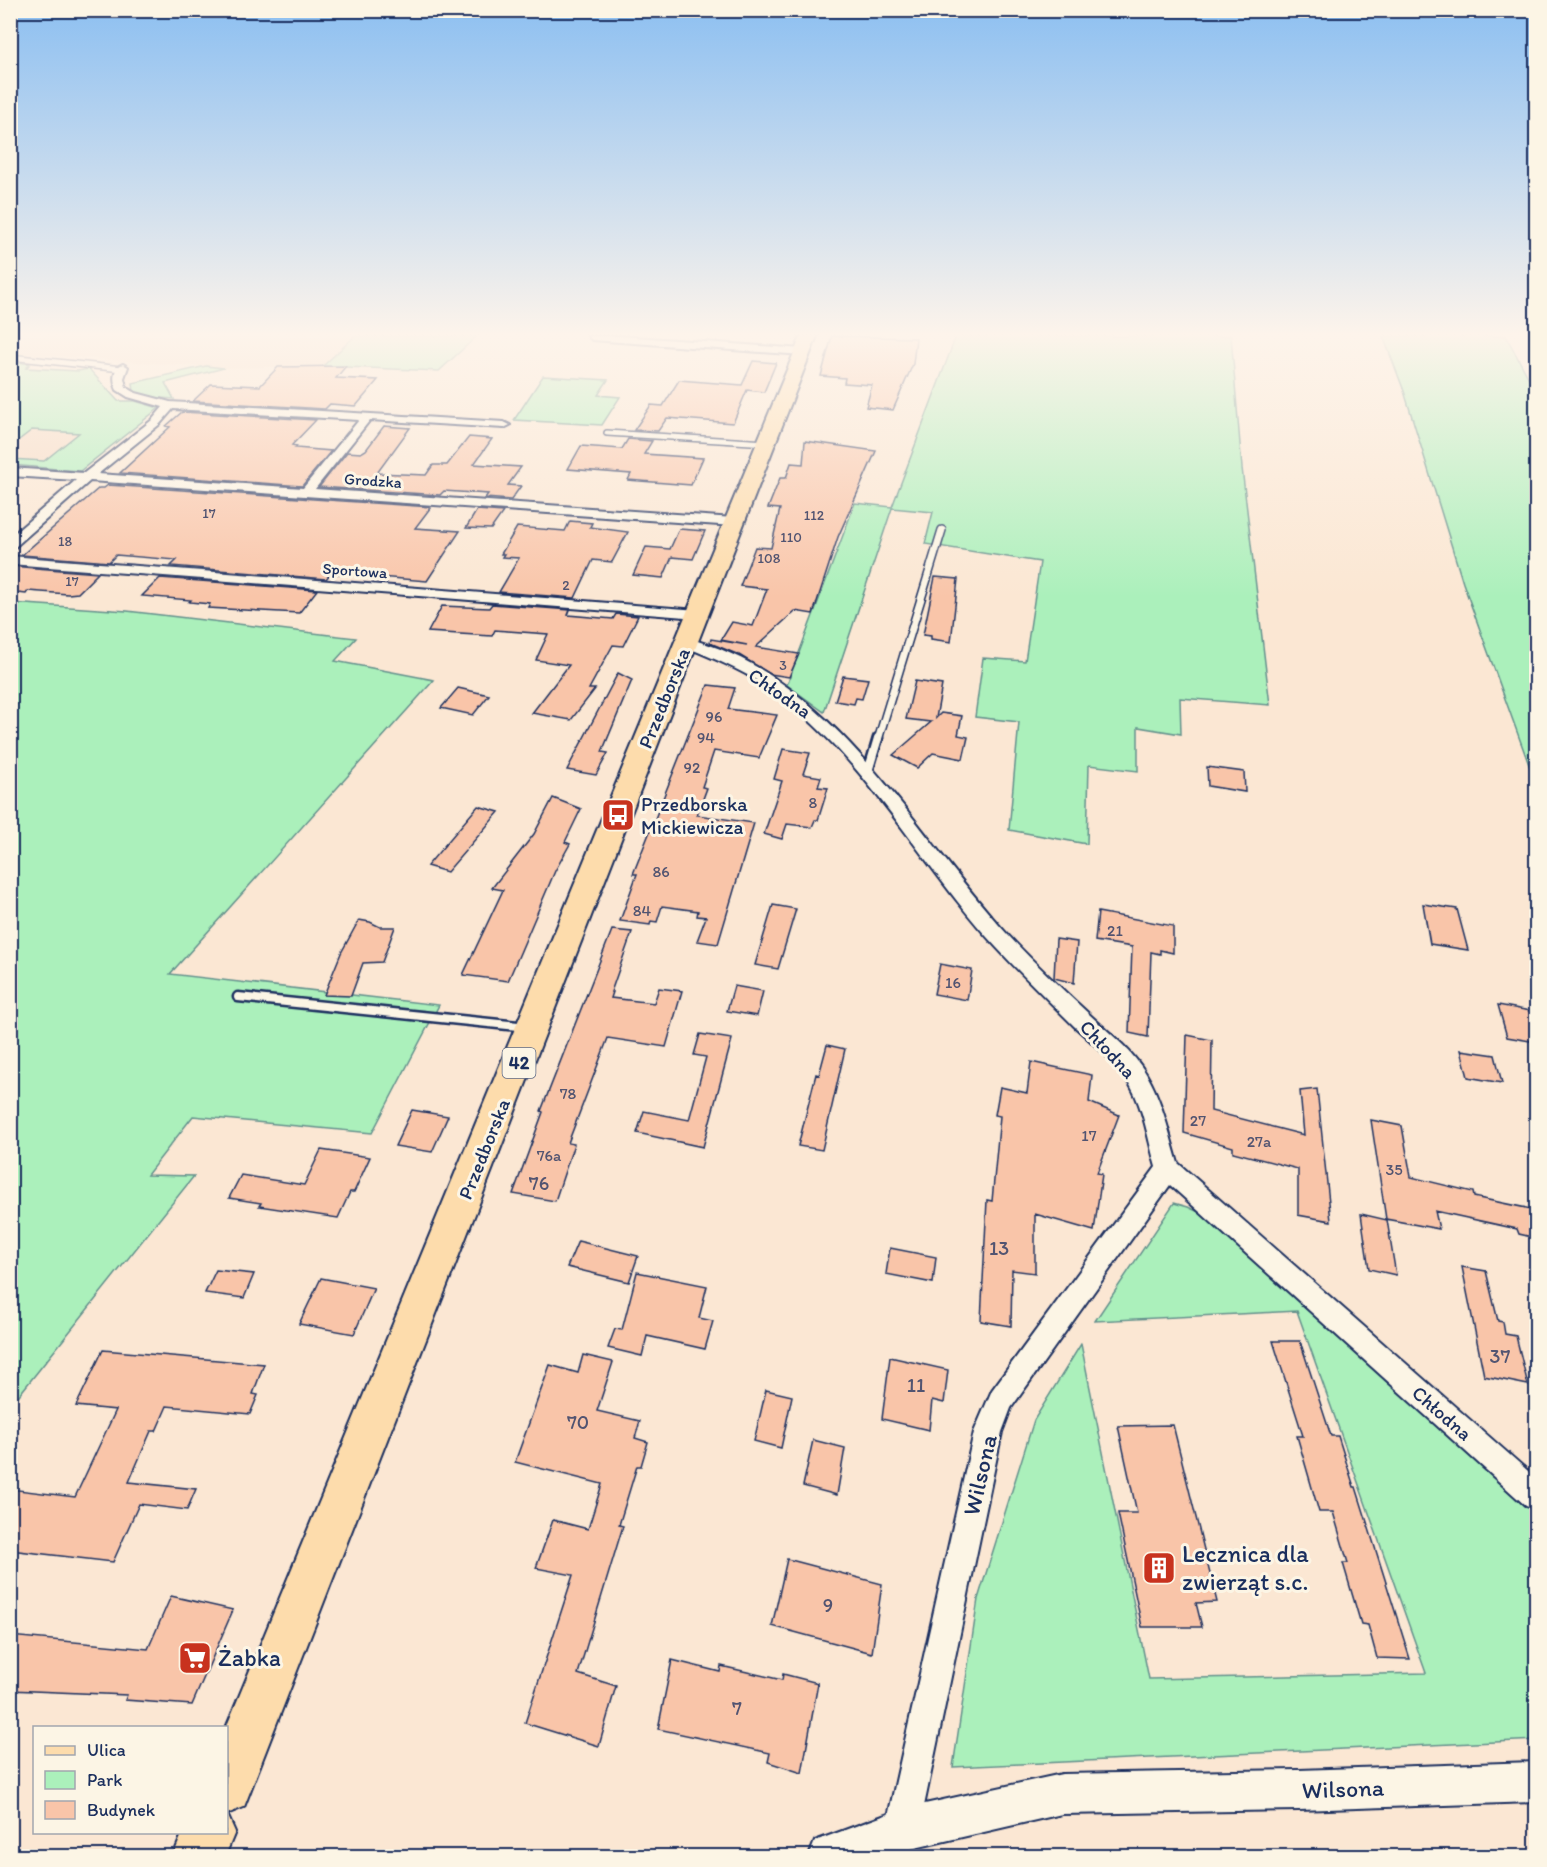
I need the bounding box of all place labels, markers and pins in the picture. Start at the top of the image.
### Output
place label: Przedborska Mickiewicza [641,792,748,839]
bus stop icon: Przedborska Mickiewicza [600,797,636,833]
place label: Lecznica dla zwierząt s.c. [1182,1539,1309,1596]
building icon: Lecznica dla zwierząt s.c. [1141,1550,1177,1586]
supermarket icon: Żabka [177,1640,213,1676]
place label: Żabka [218,1643,281,1672]

